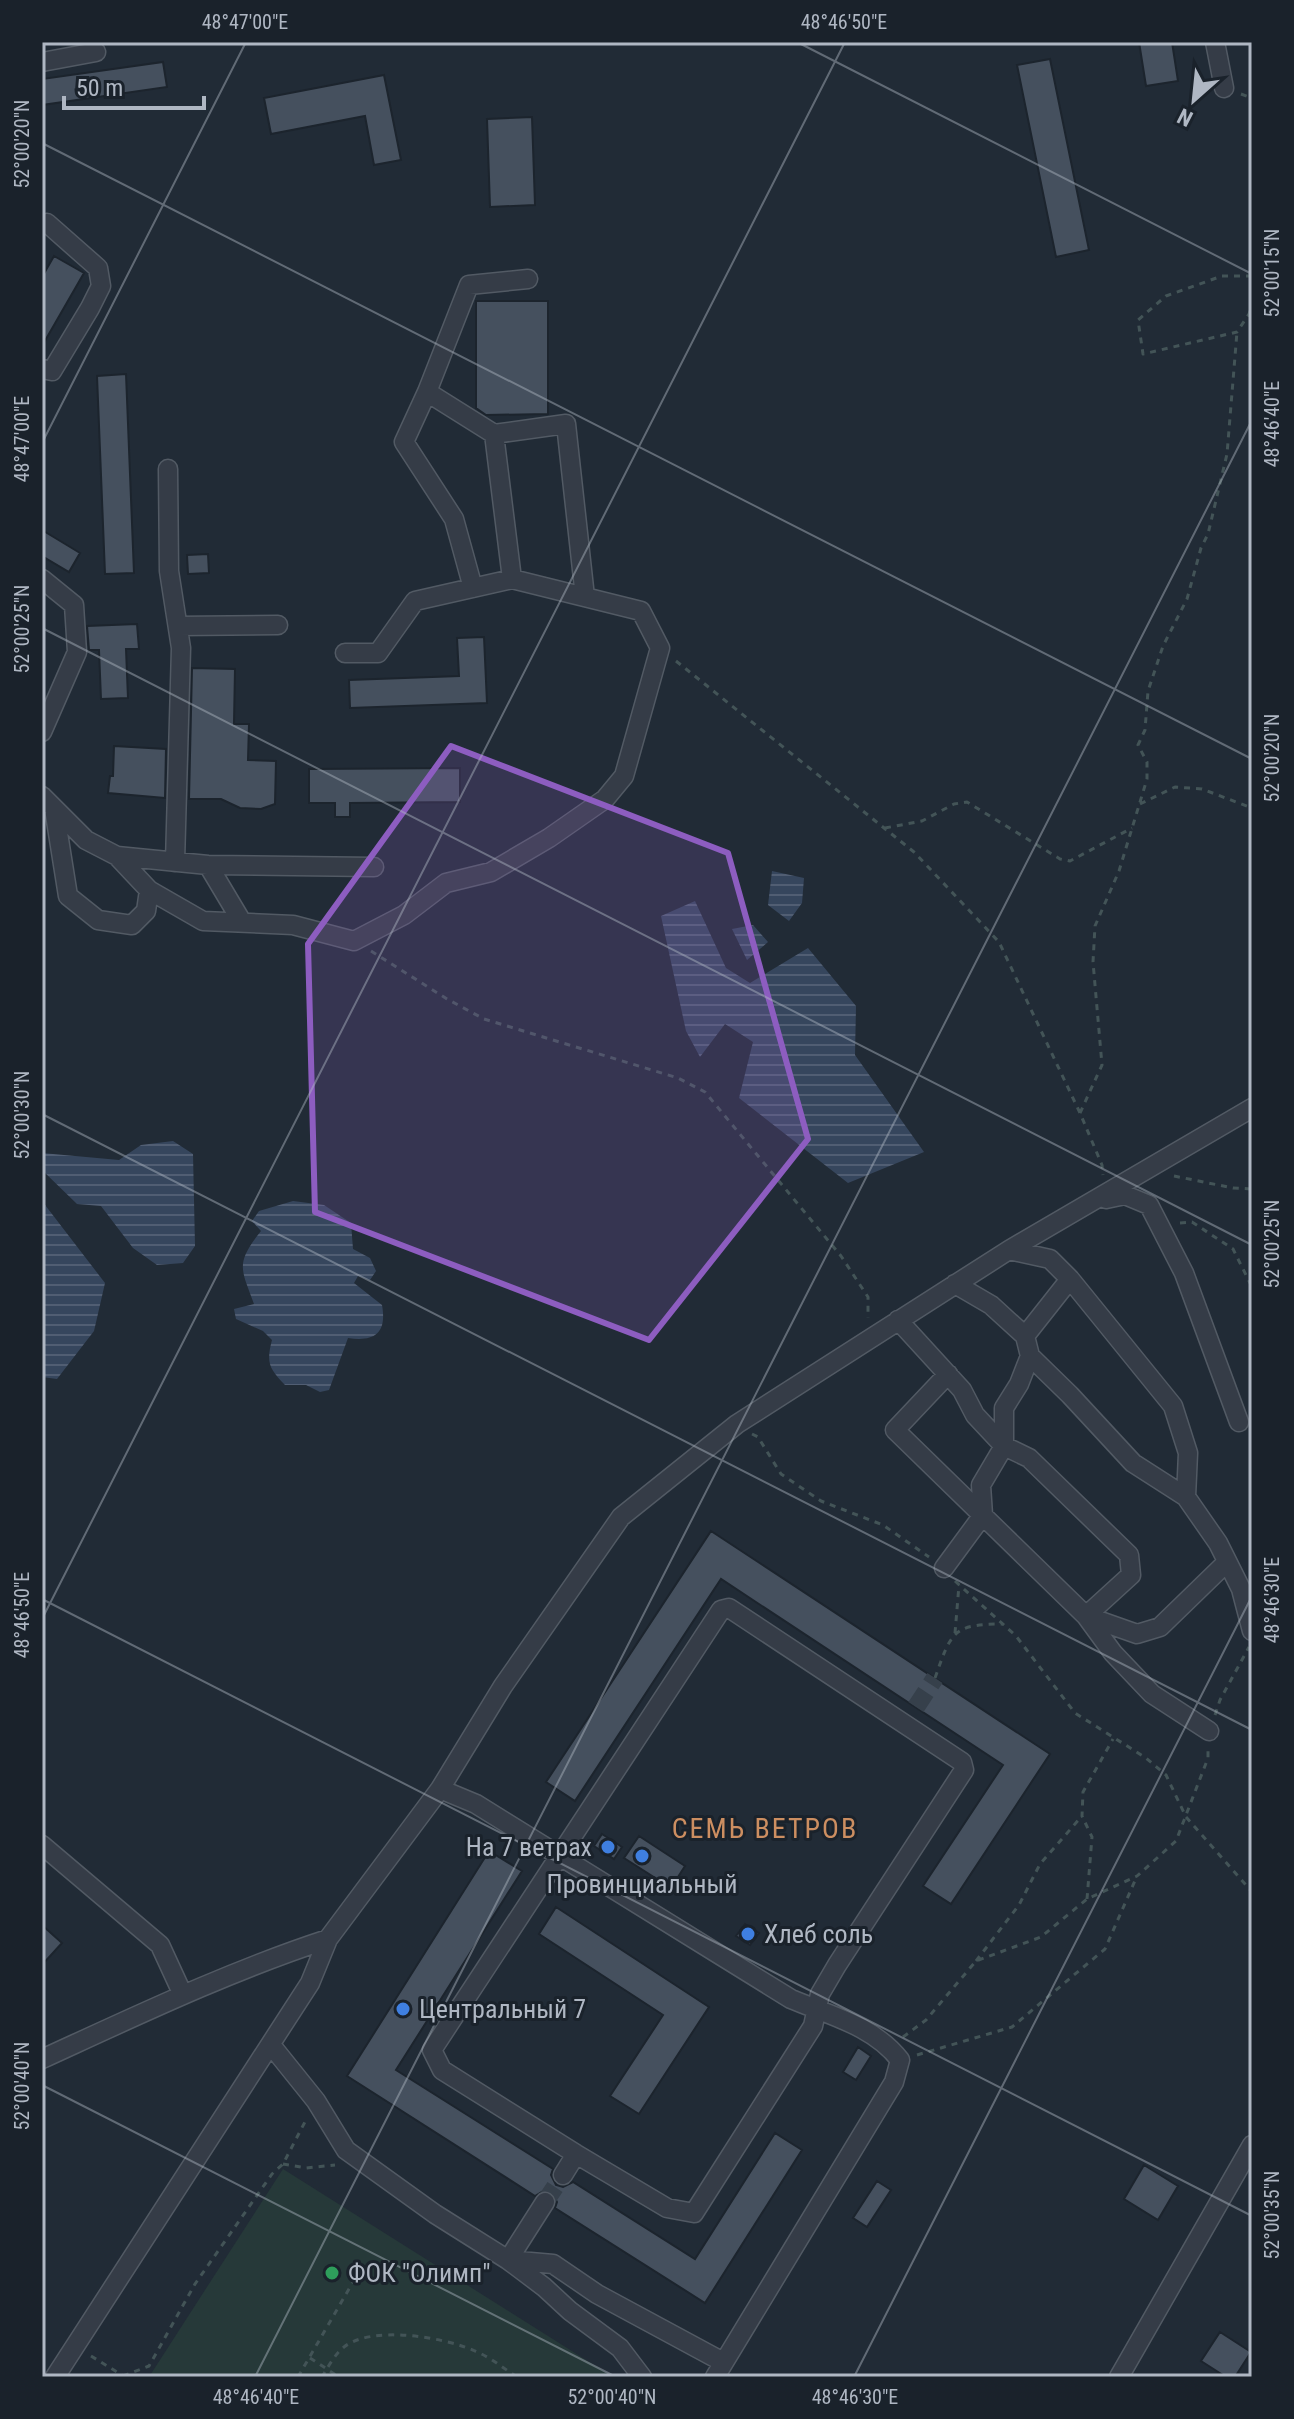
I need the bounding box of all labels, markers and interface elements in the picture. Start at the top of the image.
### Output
text: 48°47'00"E [202,10,288,34]
text: 48°46'50"E [801,10,887,34]
scale bar [64,60,204,110]
north arrow [1154,60,1234,140]
text: 50 m [76,74,123,102]
text: 52°00'20"N [10,99,34,189]
text: N [1173,103,1197,132]
text: 52°00'15"N [1260,228,1284,318]
text: 48°46'40"E [1260,381,1284,467]
text: 48°47'00"E [10,396,34,482]
text: 52°00'25"N [10,584,34,674]
text: 52°00'20"N [1260,713,1284,803]
text: 52°00'30"N [10,1070,34,1160]
text: 52°00'25"N [1260,1199,1284,1289]
text: 48°46'30"E [1260,1557,1284,1643]
text: 48°46'50"E [10,1572,34,1658]
district label: СЕМЬ ВЕТРОВ [672,1812,858,1845]
place label: На 7 ветрах [466,1832,592,1862]
marker: На 7 ветрах [599,1838,617,1856]
marker: Провинциальный [633,1847,651,1865]
place label: Провинциальный [547,1869,737,1899]
place label: Хлеб соль [764,1919,873,1949]
marker: Хлеб соль [739,1925,757,1943]
place label: Центральный 7 [419,1994,586,2024]
marker: Центральный 7 [394,2000,412,2018]
text: 52°00'40"N [10,2041,34,2131]
text: 52°00'35"N [1260,2170,1284,2260]
place label: ФОК "Олимп" [348,2258,491,2288]
marker: ФОК "Олимп" [323,2264,341,2282]
text: 48°46'40"E [213,2385,299,2409]
text: 52°00'40"N [567,2385,657,2409]
text: 48°46'30"E [812,2385,898,2409]

